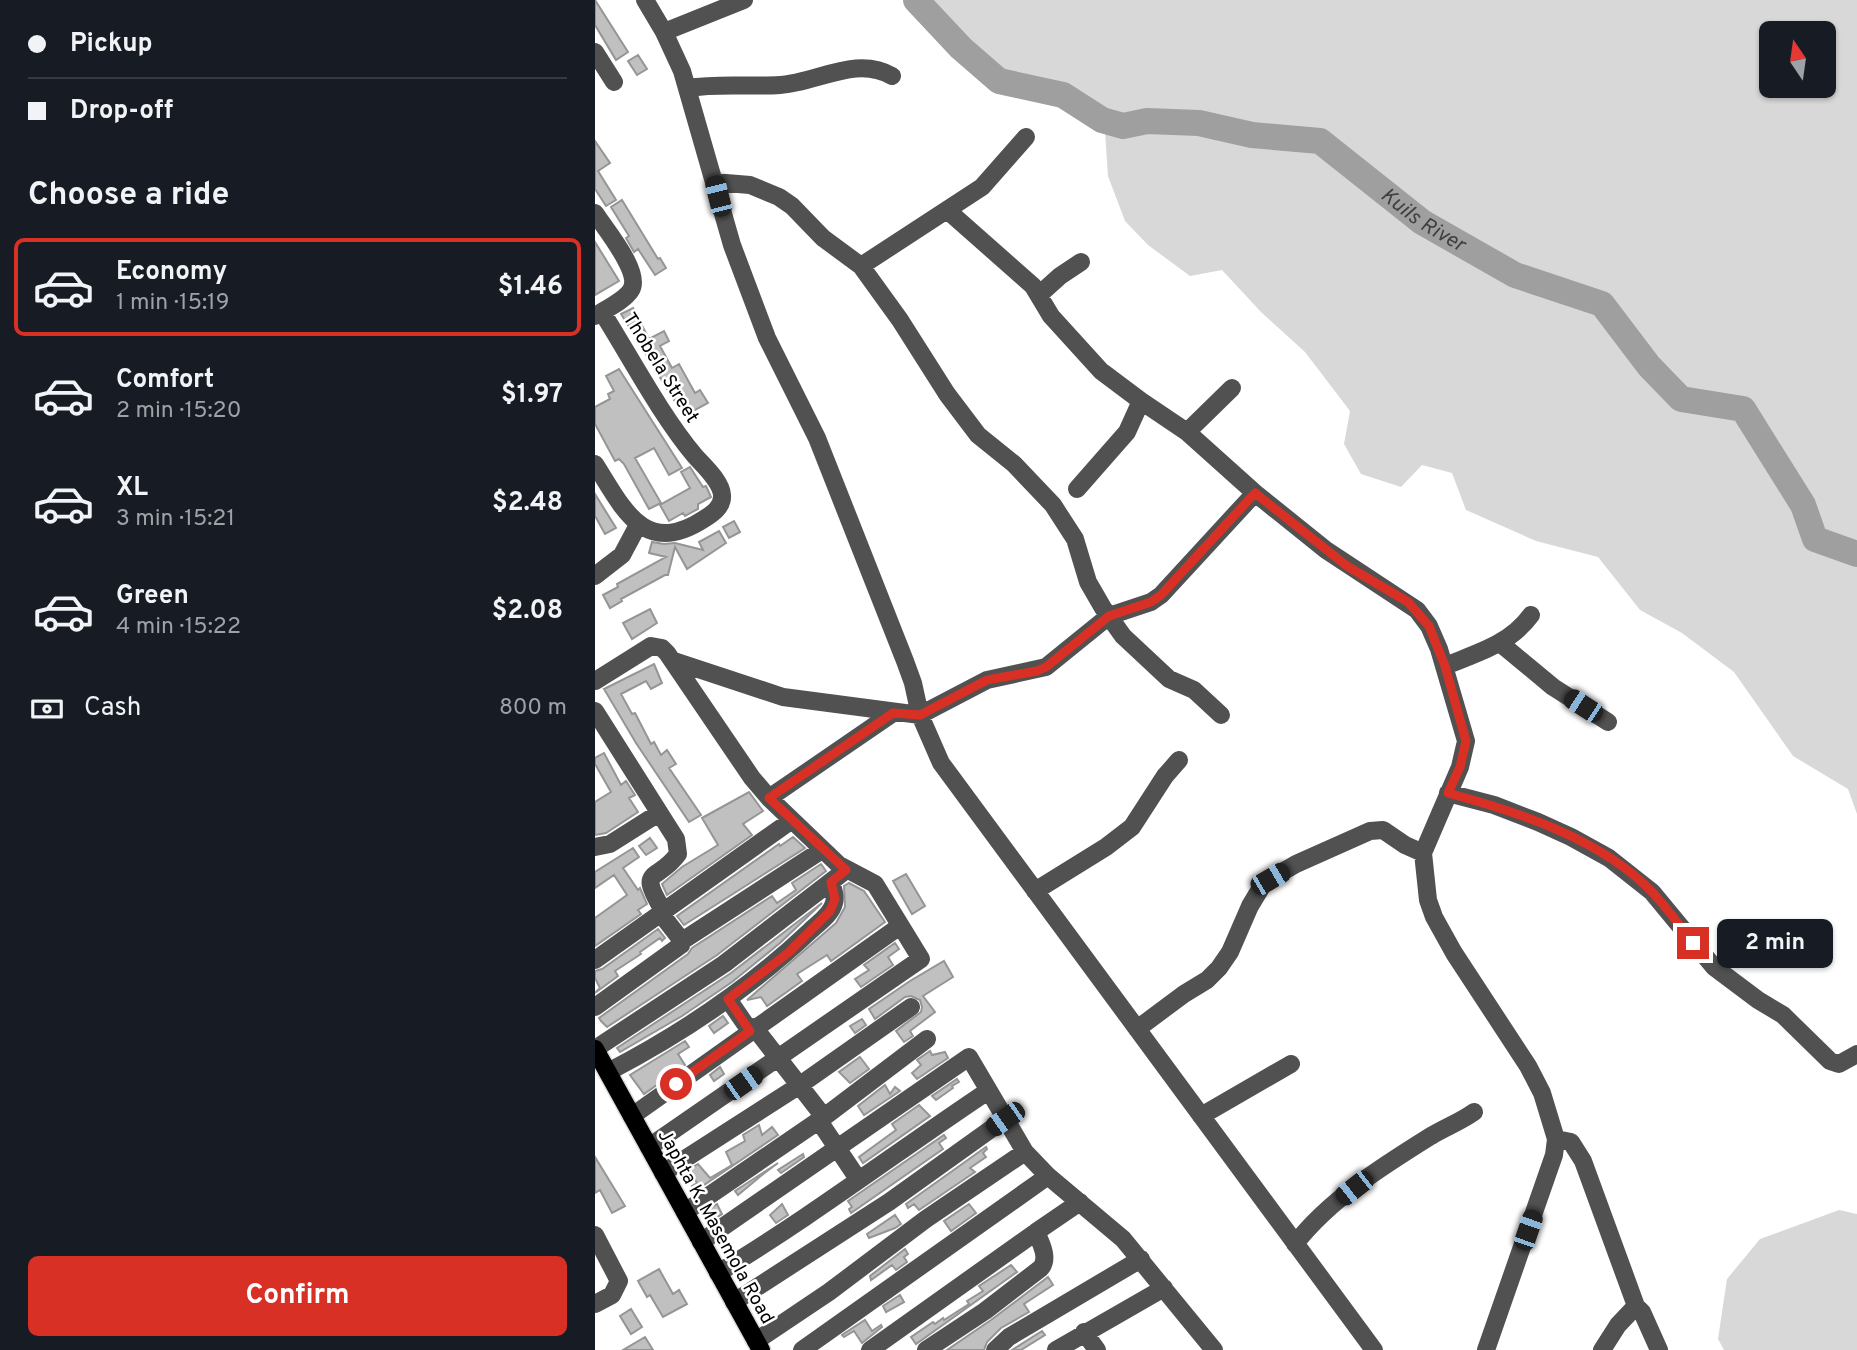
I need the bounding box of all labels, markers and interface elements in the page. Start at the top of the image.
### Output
north arrow [1759,21,1836,98]
map controls [1759,21,1836,98]
text: Pickup [70,28,153,61]
text: Drop-off [70,95,173,128]
car [703,173,734,219]
text: Choose a ride [28,176,229,216]
water label: Kuils River [1375,182,1472,260]
icon: car [32,256,95,319]
text: Economy [116,256,227,289]
text: $1.46 [498,271,563,304]
text: 1 min · 15:19 [116,289,229,318]
street label: Thobela Street [617,308,704,428]
icon: car [32,364,95,427]
text: Comfort [116,364,214,397]
text: $1.97 [501,379,563,412]
text: 2 min · 15:20 [116,397,241,426]
icon: car [32,472,95,535]
text: XL [116,472,148,505]
text: $2.48 [492,487,563,520]
text: 3 min · 15:21 [116,505,235,534]
icon: car [32,580,95,643]
text: Green [116,580,189,613]
text: $2.08 [492,595,563,628]
text: 4 min · 15:22 [116,613,241,642]
car [1560,686,1607,726]
icon: cash [28,690,66,728]
text: Cash [84,692,141,725]
text: 800 m [499,694,567,723]
car [1247,859,1294,899]
callout: 2 min [1717,918,1833,968]
route end [1677,927,1709,959]
text: 2 min [1745,929,1805,958]
car [720,1062,767,1104]
route start [660,1068,692,1100]
car [982,1098,1029,1140]
street label: Japhta K. Masemola Road [652,1125,779,1328]
car [1331,1167,1378,1209]
car [1512,1207,1545,1253]
button: Confirm [28,1256,567,1336]

